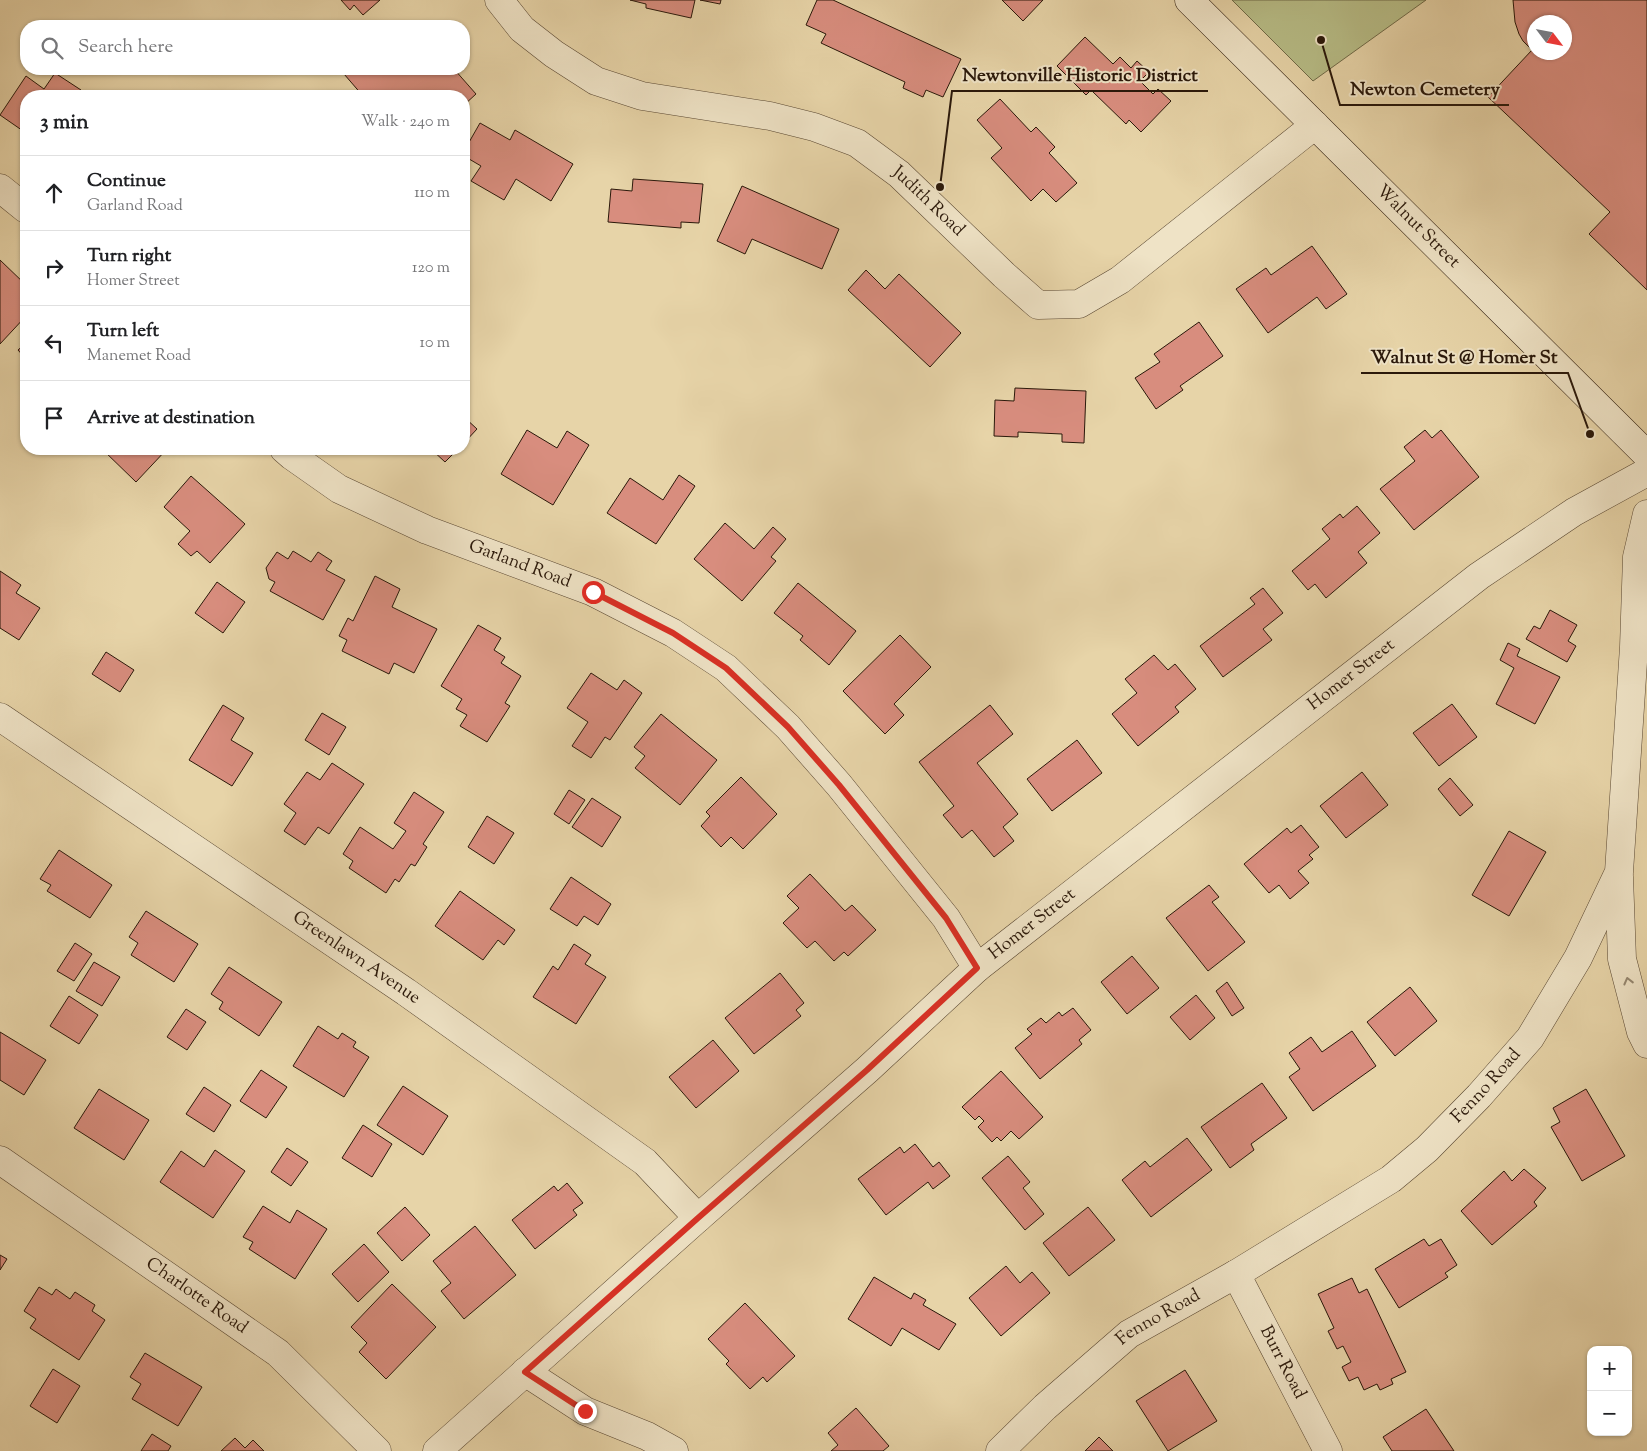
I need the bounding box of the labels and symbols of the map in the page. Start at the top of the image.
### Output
north arrow [1527,15,1572,60]
callout: Newtonville Historic District [952,57,1208,91]
text: Newtonville Historic District [962,63,1198,90]
callout: Newton Cemetery [1340,71,1509,105]
text: Newton Cemetery [1350,77,1500,104]
street label: Judith Road [886,159,970,243]
street label: Walnut Street [1369,179,1465,275]
callout: Walnut St @ Homer St [1361,339,1568,373]
text: Walnut St @ Homer St [1371,345,1558,372]
street label: Garland Road [465,534,575,596]
route start [582,581,605,604]
street label: Homer Street [1303,633,1401,718]
street label: Homer Street [983,882,1082,967]
street label: Greenlawn Avenue [287,905,426,1011]
one-way arrow [1623,976,1634,985]
street label: Fenno Road [1446,1043,1528,1130]
street label: Charlotte Road [140,1252,253,1341]
street label: Fenno Road [1111,1283,1206,1352]
street label: Burr Road [1252,1321,1312,1404]
route end [574,1400,597,1423]

